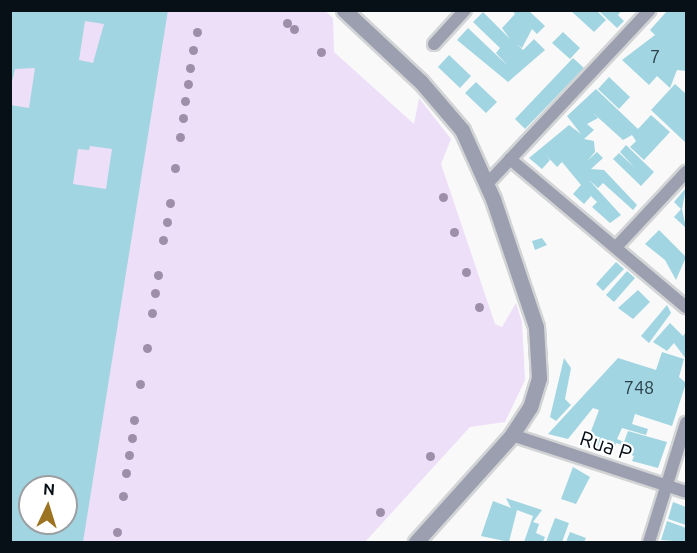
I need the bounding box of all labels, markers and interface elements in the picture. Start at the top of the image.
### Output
house number: 7 [650,45,660,67]
house number: 748 [624,376,654,398]
street label: Rua P [577,425,635,465]
north arrow [18,475,78,535]
text: N [43,480,56,498]

